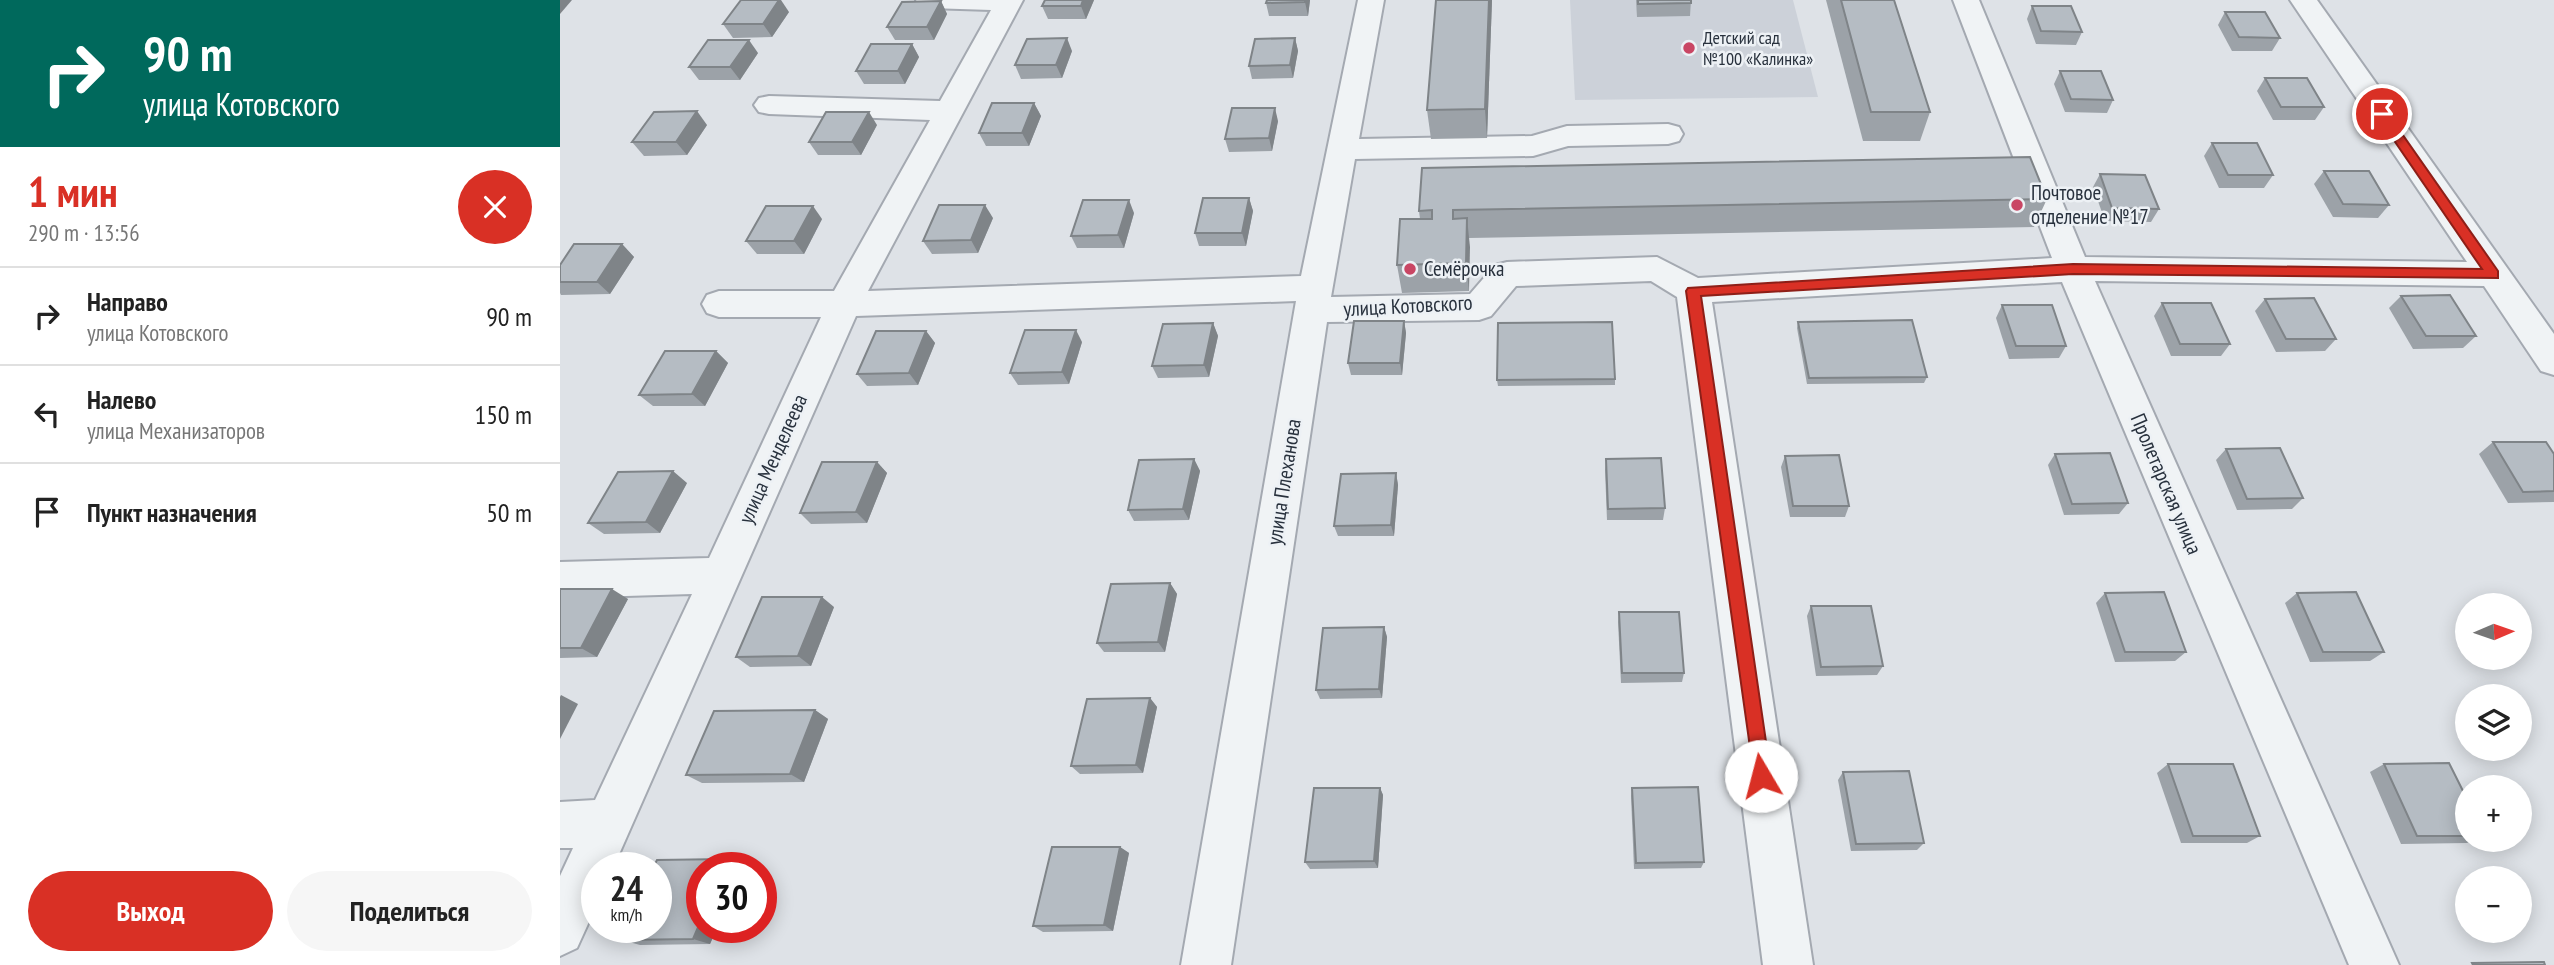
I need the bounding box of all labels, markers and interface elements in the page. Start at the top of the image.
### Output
text: 90 m [143,21,232,85]
place label: Детский сад №100 «Калинка» [1703,26,1813,70]
icon: right [28,28,119,119]
marker: Детский сад №100 «Калинка» [1681,40,1697,56]
text: улица Котовского [143,83,340,125]
pin [2352,84,2412,144]
icon: arrive [2363,95,2401,133]
text: 1 мин [28,164,118,219]
button: close [458,170,532,244]
place label: Почтовое отделение №17 [2031,179,2149,230]
marker: Почтовое отделение №17 [2009,197,2025,213]
text: 290 m · 13:56 [28,218,140,247]
place label: Семёрочка [1424,255,1504,282]
marker: Семёрочка [1402,261,1418,277]
text: Направо [87,285,168,318]
street label: улица Котовского [1343,289,1473,322]
icon: right [28,297,66,335]
text: 90 m [486,300,532,333]
text: улица Котовского [87,318,229,347]
text: Налево [87,383,156,416]
street label: улица Менделеева [732,390,813,528]
icon: left [28,395,66,433]
text: 150 m [474,398,532,431]
street label: Пролетарская улица [2125,409,2208,558]
text: улица Механизаторов [87,416,265,445]
street label: улица Плеханова [1260,417,1307,547]
icon: arrive [28,493,66,531]
text: Пункт назначения [87,496,257,529]
text: 50 m [486,496,532,529]
north arrow [2455,593,2532,670]
map controls [2455,593,2532,943]
button: layers [2455,684,2532,761]
position arrow [1724,739,1798,813]
button: + [2455,775,2532,852]
speed limit sign: 30 [686,852,777,943]
text: 24 [610,865,643,911]
button: − [2455,866,2532,943]
button: Выход [28,871,273,951]
button: Поделиться [287,871,532,951]
text: km/h [611,903,642,926]

